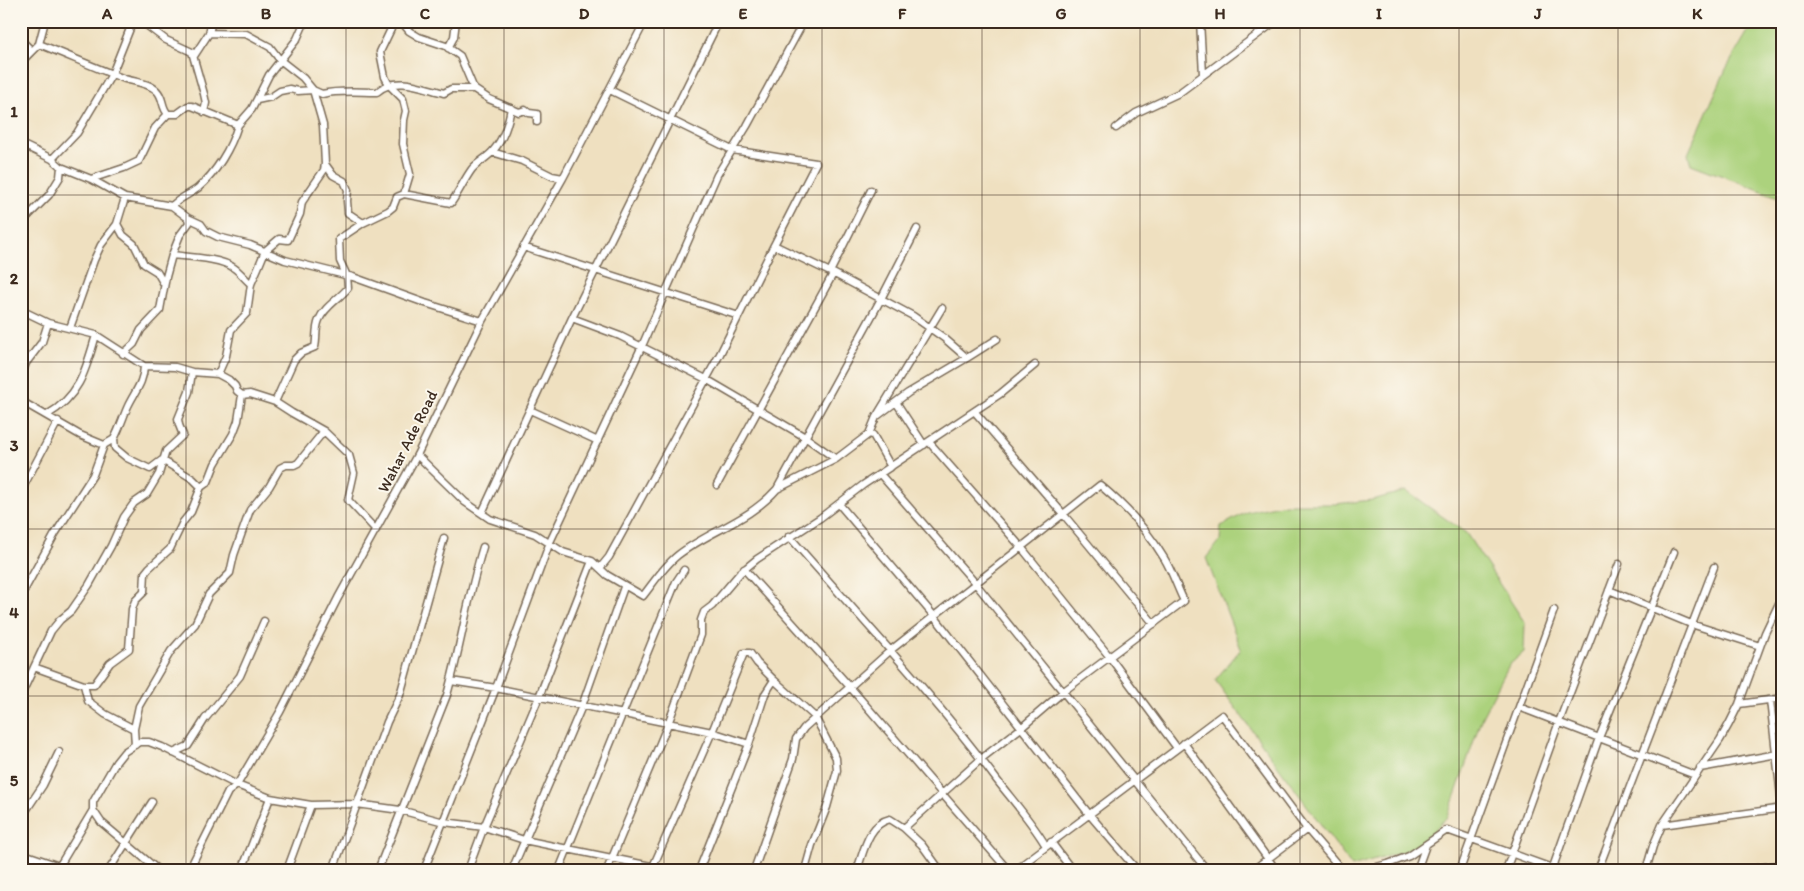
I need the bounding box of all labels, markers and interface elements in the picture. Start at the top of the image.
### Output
text: A [101,4,113,23]
text: B [261,4,272,23]
text: C [420,4,431,23]
text: D [579,4,590,23]
text: E [739,4,748,23]
text: F [898,4,907,23]
text: G [1055,4,1067,23]
text: H [1214,4,1226,23]
text: I [1376,4,1382,23]
text: J [1533,4,1542,23]
text: K [1692,4,1703,23]
text: 1 [10,102,18,121]
text: 2 [10,269,19,288]
street label: Wahar Ade Road [373,387,441,496]
text: 3 [10,436,19,455]
text: 4 [9,603,19,622]
text: 5 [10,771,19,790]

